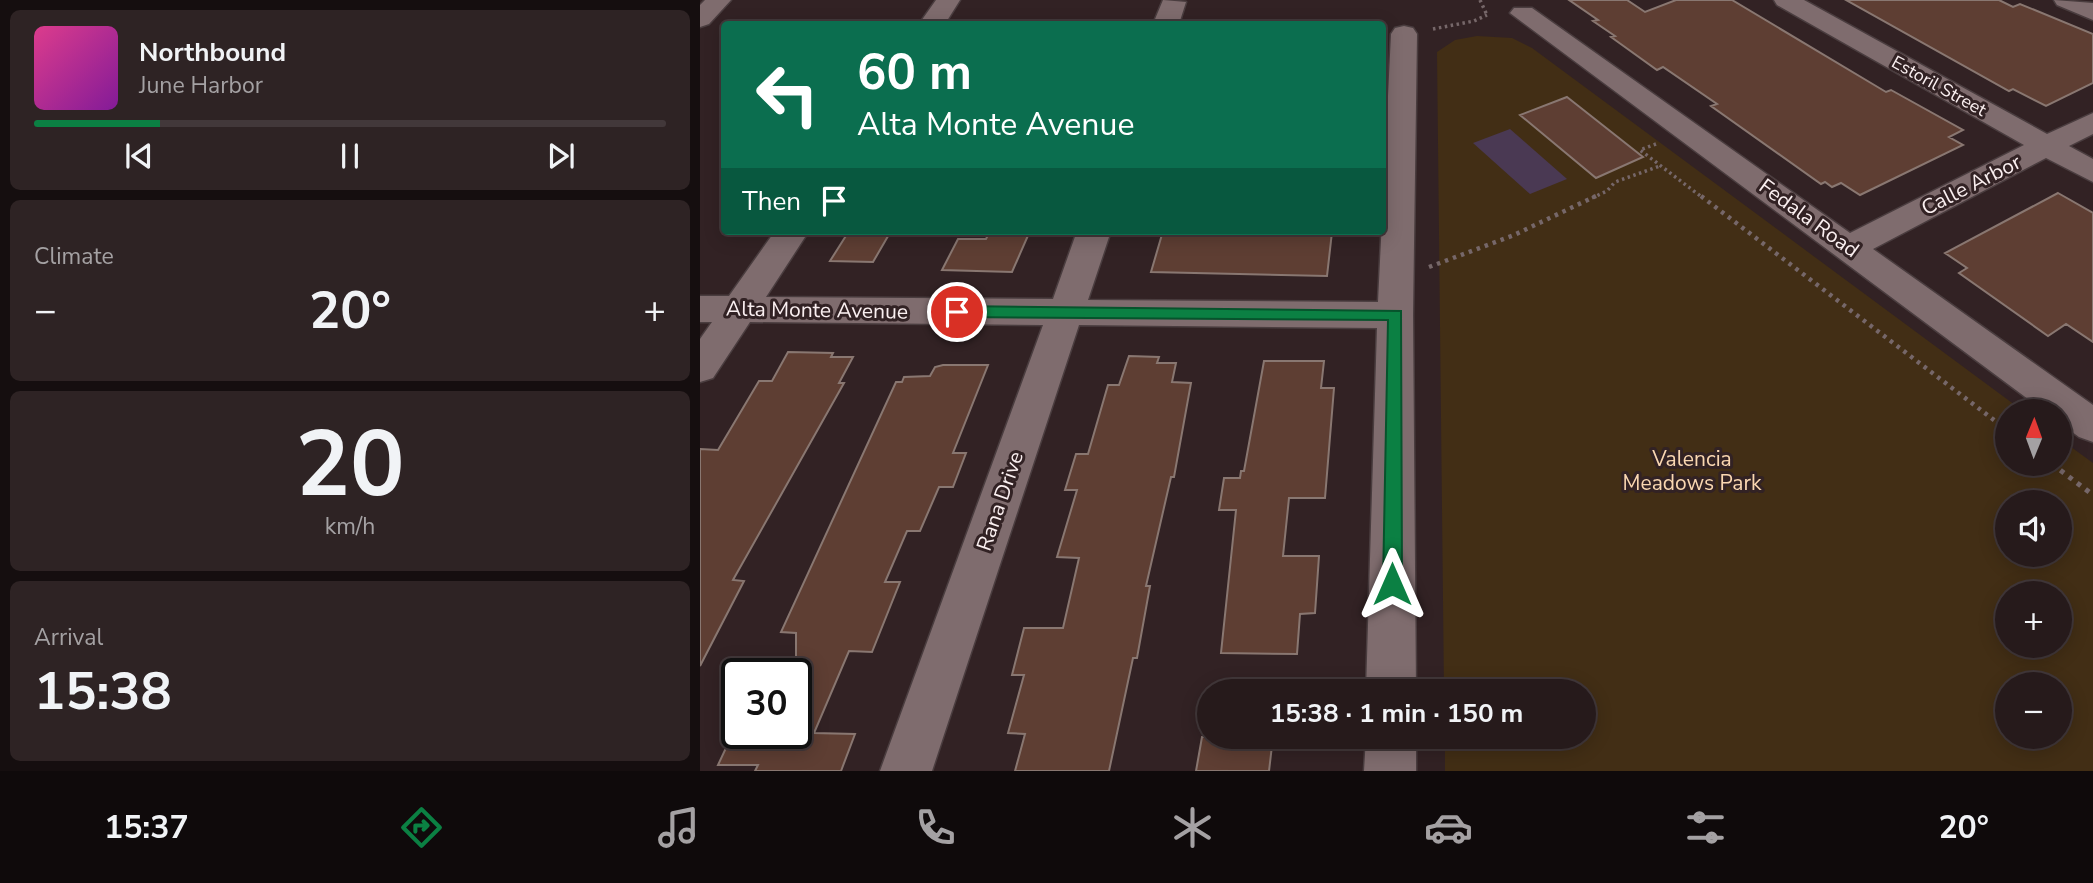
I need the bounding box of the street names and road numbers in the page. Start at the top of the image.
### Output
street label: Estoril Street [1887,50,1991,122]
street label: Calle Arbor [1916,148,2026,222]
street label: Fedala Road [1753,172,1865,264]
street label: Alta Monte Avenue [726,294,908,326]
street label: Rana Drive [970,448,1030,554]

